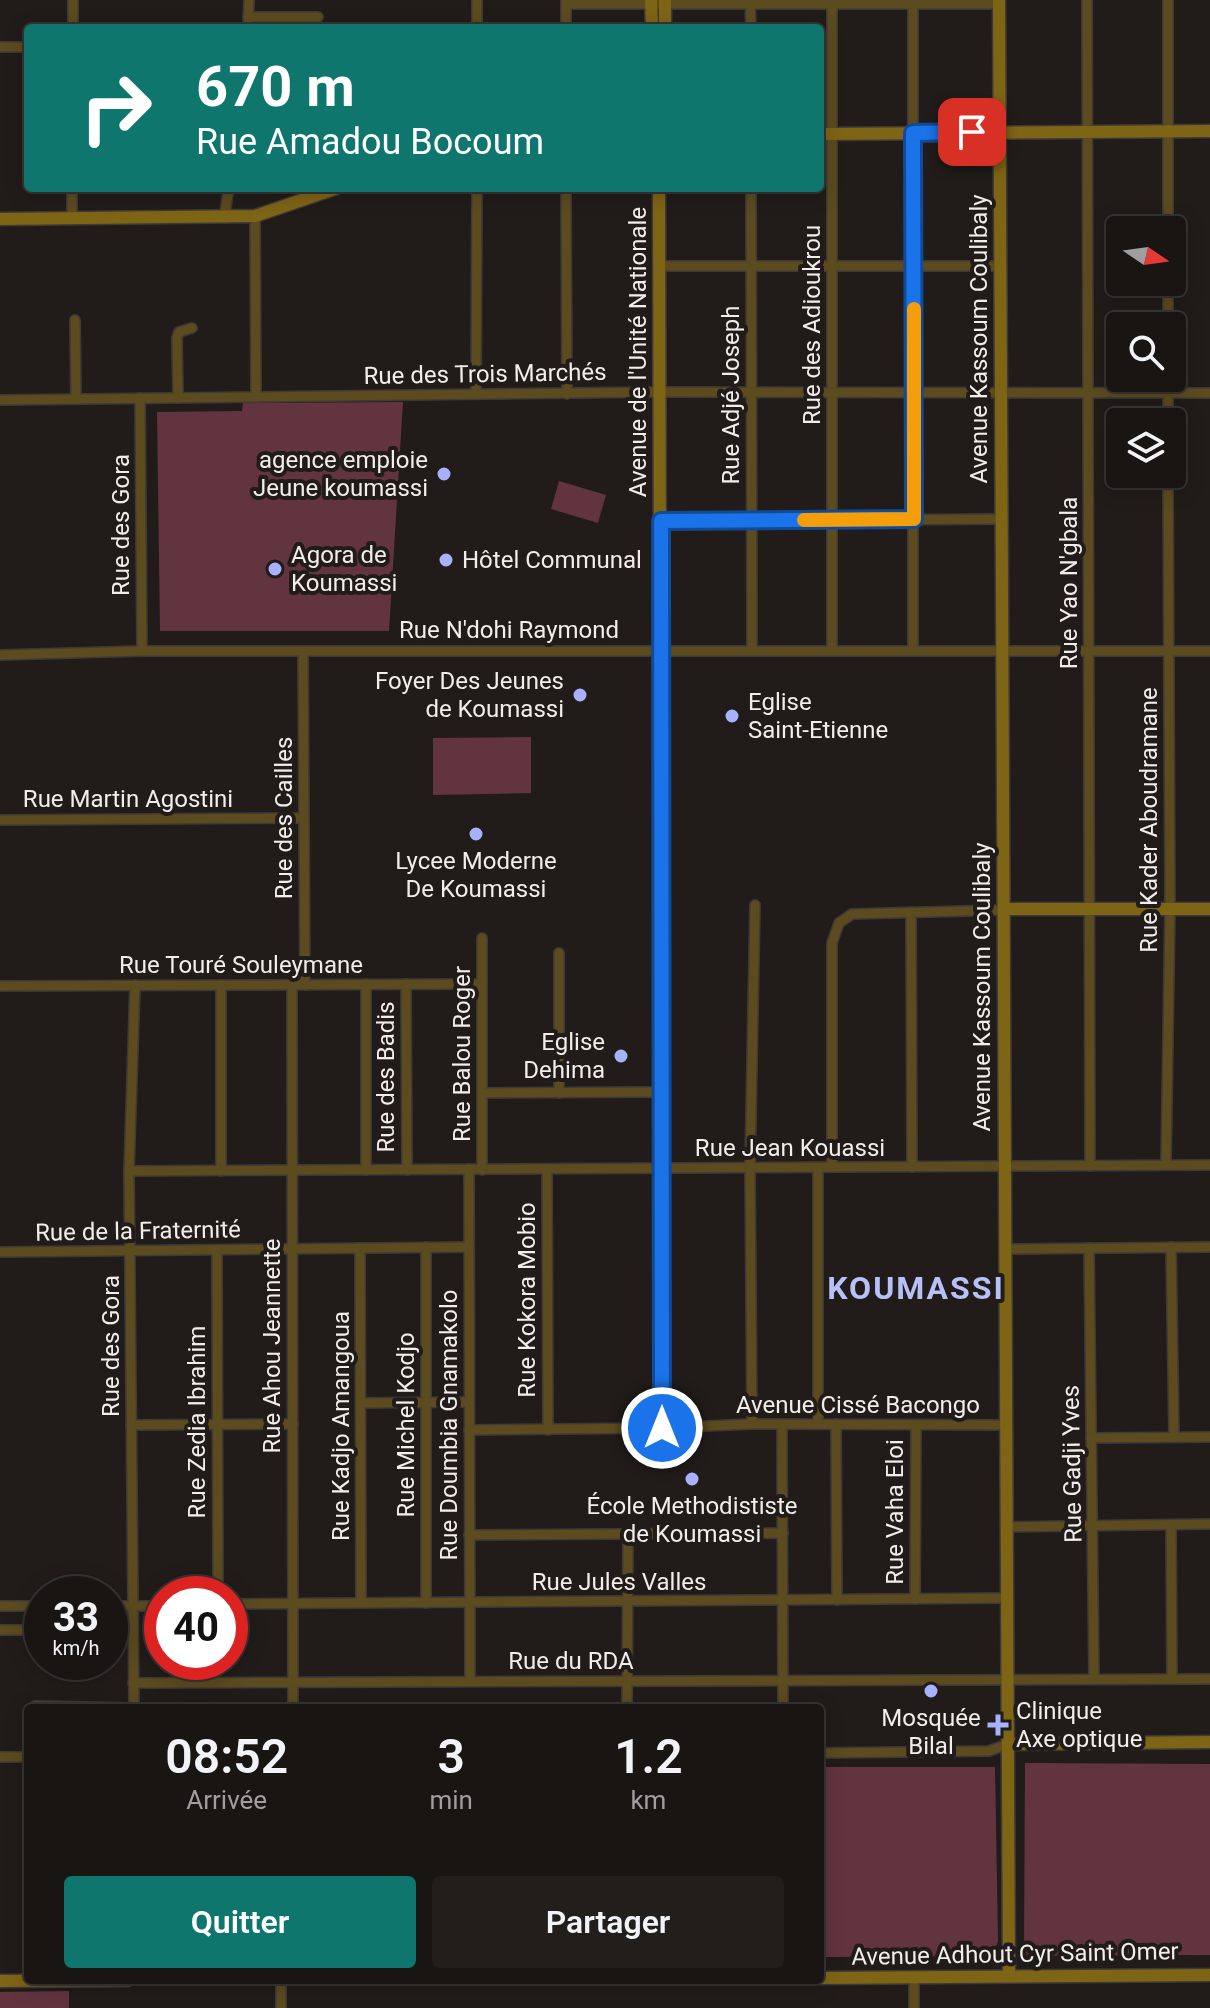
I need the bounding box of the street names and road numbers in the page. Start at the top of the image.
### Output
street label: Avenue Kassoum Coulibaly [965,194,993,484]
street label: Avenue de l'Unité Nationale [624,207,652,497]
street label: Rue des Adioukrou [798,225,826,425]
street label: Rue Adjé Joseph [717,305,745,485]
street label: Rue des Trois Marchés [363,358,607,390]
street label: Rue des Gora [107,454,135,596]
street label: Rue Yao N'gbala [1055,497,1083,669]
street label: Rue N'dohi Raymond [399,616,619,644]
street label: Rue Kader Aboudramane [1135,687,1163,953]
street label: Rue des Cailles [270,737,298,899]
street label: Rue Martin Agostini [23,785,233,813]
street label: Avenue Kassoum Coulibaly [968,842,996,1132]
street label: Rue Touré Souleymane [119,951,363,979]
street label: Rue Balou Roger [448,966,476,1142]
street label: Rue des Badis [372,1001,400,1153]
street label: Rue Jean Kouassi [695,1134,885,1162]
street label: Rue Kokora Mobio [513,1202,541,1398]
street label: Rue de la Fraternité [35,1215,241,1247]
street label: Rue Ahou Jeannette [258,1238,286,1454]
street label: Rue des Gora [97,1275,125,1417]
street label: Rue Doumbia Gnamakolo [435,1290,463,1560]
street label: Rue Kadjo Amangoua [327,1311,355,1541]
street label: Rue Zedia Ibrahim [183,1326,211,1518]
street label: Rue Michel Kodjo [392,1332,420,1518]
street label: Rue Gadji Yves [1057,1385,1087,1543]
street label: Avenue Cissé Bacongo [736,1391,980,1419]
street label: Rue Vaha Eloi [881,1439,909,1585]
street label: Rue Jules Valles [532,1568,706,1596]
street label: Rue du RDA [508,1647,634,1675]
street label: Avenue Adhout Cyr Saint Omer [851,1937,1179,1971]

